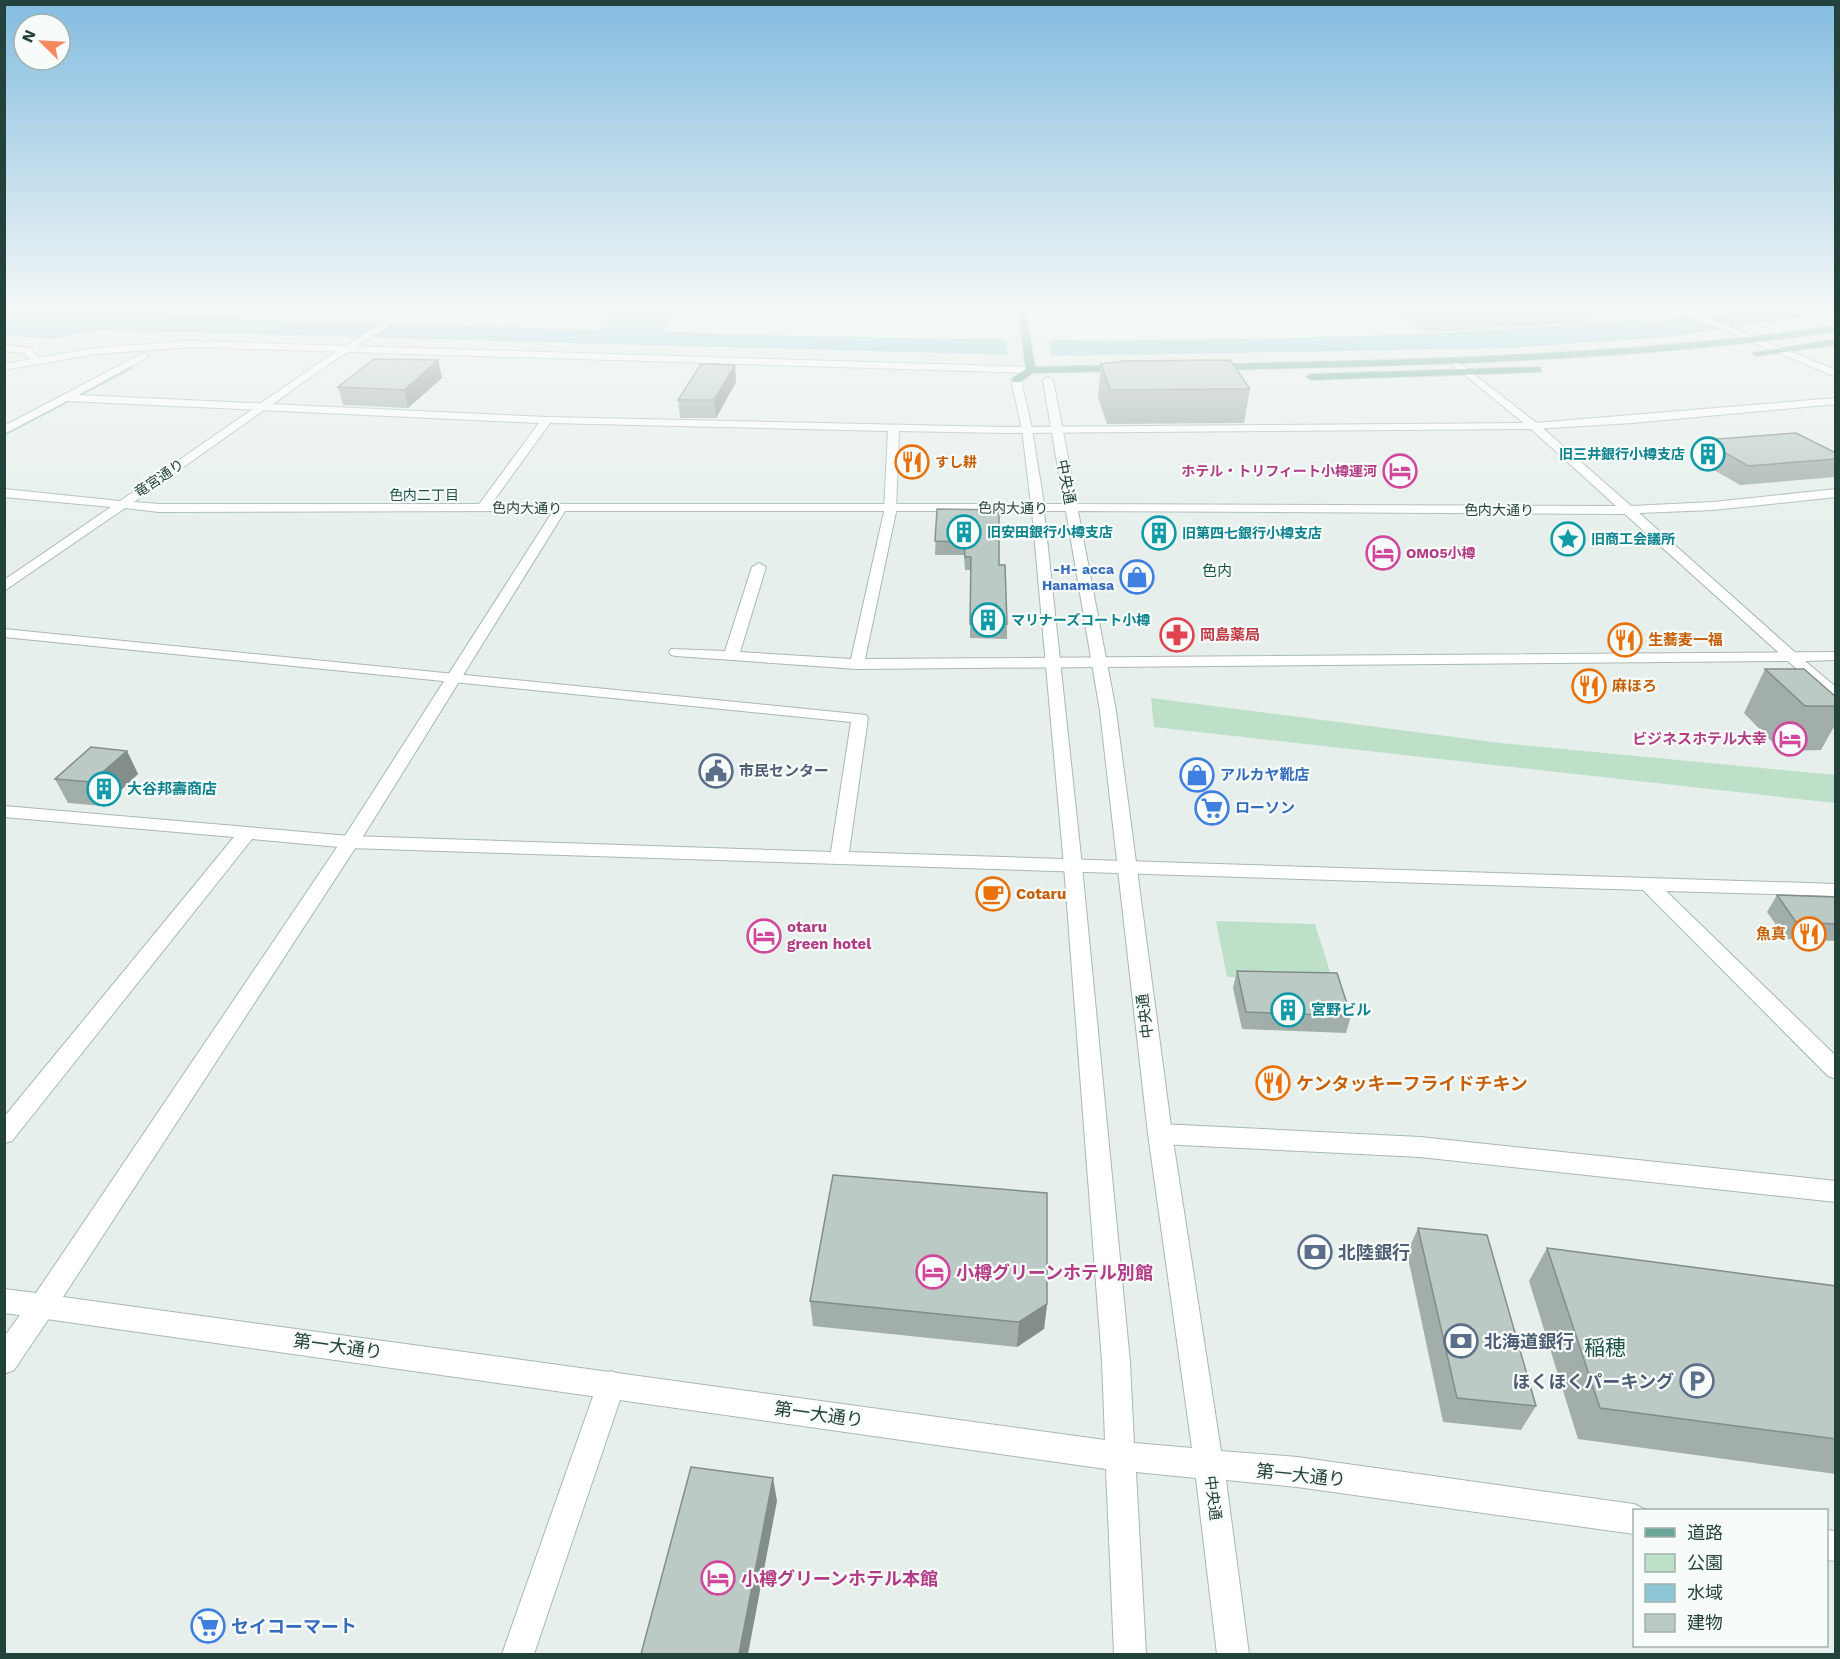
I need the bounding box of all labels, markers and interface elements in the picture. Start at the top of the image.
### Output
north arrow [12,12,72,72]
text: N [18,27,40,45]
building icon: 旧三井銀行小樽支店 [1690,436,1726,472]
restaurant icon: すし耕 [894,444,930,480]
place label: 旧三井銀行小樽支店 [1559,446,1685,462]
hotel icon: ホテル・トリフィート小樽運河 [1382,453,1418,489]
place label: すし耕 [935,454,977,470]
street label: 竜宮通り [131,456,187,500]
street label: 中央通 [1053,458,1079,506]
place label: ホテル・トリフィート小樽運河 [1181,463,1377,479]
district label: 色内二丁目 [389,487,459,503]
street label: 色内大通り [492,499,562,517]
street label: 色内大通り [978,499,1048,517]
street label: 色内大通り [1464,502,1534,518]
building icon: 旧安田銀行小樽支店 [946,514,982,550]
building icon: 旧第四七銀行小樽支店 [1141,515,1177,551]
place icon: 旧商工会議所 [1550,521,1586,557]
place label: 旧安田銀行小樽支店 [987,524,1113,540]
place label: 旧第四七銀行小樽支店 [1182,525,1322,541]
place label: 旧商工会議所 [1591,531,1675,547]
hotel icon: OMO5小樽 [1365,535,1401,571]
place label: OMO5小樽 [1406,545,1476,561]
shop icon: -H- acca Hanamasa [1119,559,1155,595]
place label: -H- acca Hanamasa [1042,561,1115,593]
district label: 色内 [1202,562,1232,580]
building icon: マリナーズコート小樽 [970,602,1006,638]
place label: マリナーズコート小樽 [1011,612,1150,628]
pharmacy icon: 岡島薬局 [1159,617,1195,653]
restaurant icon: 生蕎麦一福 [1607,622,1643,658]
place label: 岡島薬局 [1200,626,1260,644]
place label: 生蕎麦一福 [1648,631,1723,649]
restaurant icon: 麻ほろ [1571,668,1607,704]
place label: 麻ほろ [1612,677,1657,695]
hotel icon: ビジネスホテル大幸 [1772,721,1808,757]
place label: ビジネスホテル大幸 [1632,730,1767,748]
public building icon: 市民センター [698,753,734,789]
shop icon: アルカヤ靴店 [1179,757,1215,793]
place label: 市民センター [739,762,829,780]
place label: アルカヤ靴店 [1220,766,1309,784]
building icon: 大谷邦壽商店 [86,771,122,807]
place label: 大谷邦壽商店 [127,780,217,798]
supermarket icon: ローソン [1194,790,1230,826]
place label: ローソン [1235,799,1295,817]
cafe icon: Cotaru [975,876,1011,912]
place label: Cotaru [1016,885,1066,903]
restaurant icon: 魚真 [1791,916,1827,952]
hotel icon: otaru green hotel [746,918,782,954]
place label: otaru green hotel [787,918,871,953]
place label: 魚真 [1756,925,1786,943]
building icon: 宮野ビル [1270,992,1306,1028]
street label: 中央通 [1133,993,1157,1039]
place label: 宮野ビル [1311,1001,1371,1019]
restaurant icon: ケンタッキーフライドチキン [1255,1065,1291,1101]
place label: ケンタッキーフライドチキン [1296,1073,1528,1094]
bank icon: 北陸銀行 [1297,1234,1333,1270]
place label: 北陸銀行 [1338,1242,1410,1263]
hotel icon: 小樽グリーンホテル別館 [915,1254,951,1290]
place label: 小樽グリーンホテル別館 [956,1262,1153,1283]
bank icon: 北海道銀行 [1443,1323,1479,1359]
street label: 第一大通り [292,1329,384,1363]
place label: 北海道銀行 [1484,1331,1574,1352]
district label: 稲穂 [1584,1335,1626,1360]
parking icon: ほくほくパーキング [1679,1363,1715,1399]
place label: ほくほくパーキング [1513,1371,1674,1392]
street label: 第一大通り [773,1397,865,1431]
street label: 第一大通り [1255,1460,1347,1490]
street label: 中央通 [1201,1475,1225,1521]
legend [1633,1509,1828,1647]
text: 道路 [1687,1522,1723,1543]
text: 公園 [1687,1552,1723,1573]
hotel icon: 小樽グリーンホテル本館 [700,1560,736,1596]
place label: 小樽グリーンホテル本館 [741,1568,938,1589]
text: 水域 [1687,1582,1723,1603]
supermarket icon: セイコーマート [190,1608,226,1644]
text: 建物 [1687,1612,1723,1633]
place label: セイコーマート [231,1616,357,1637]

